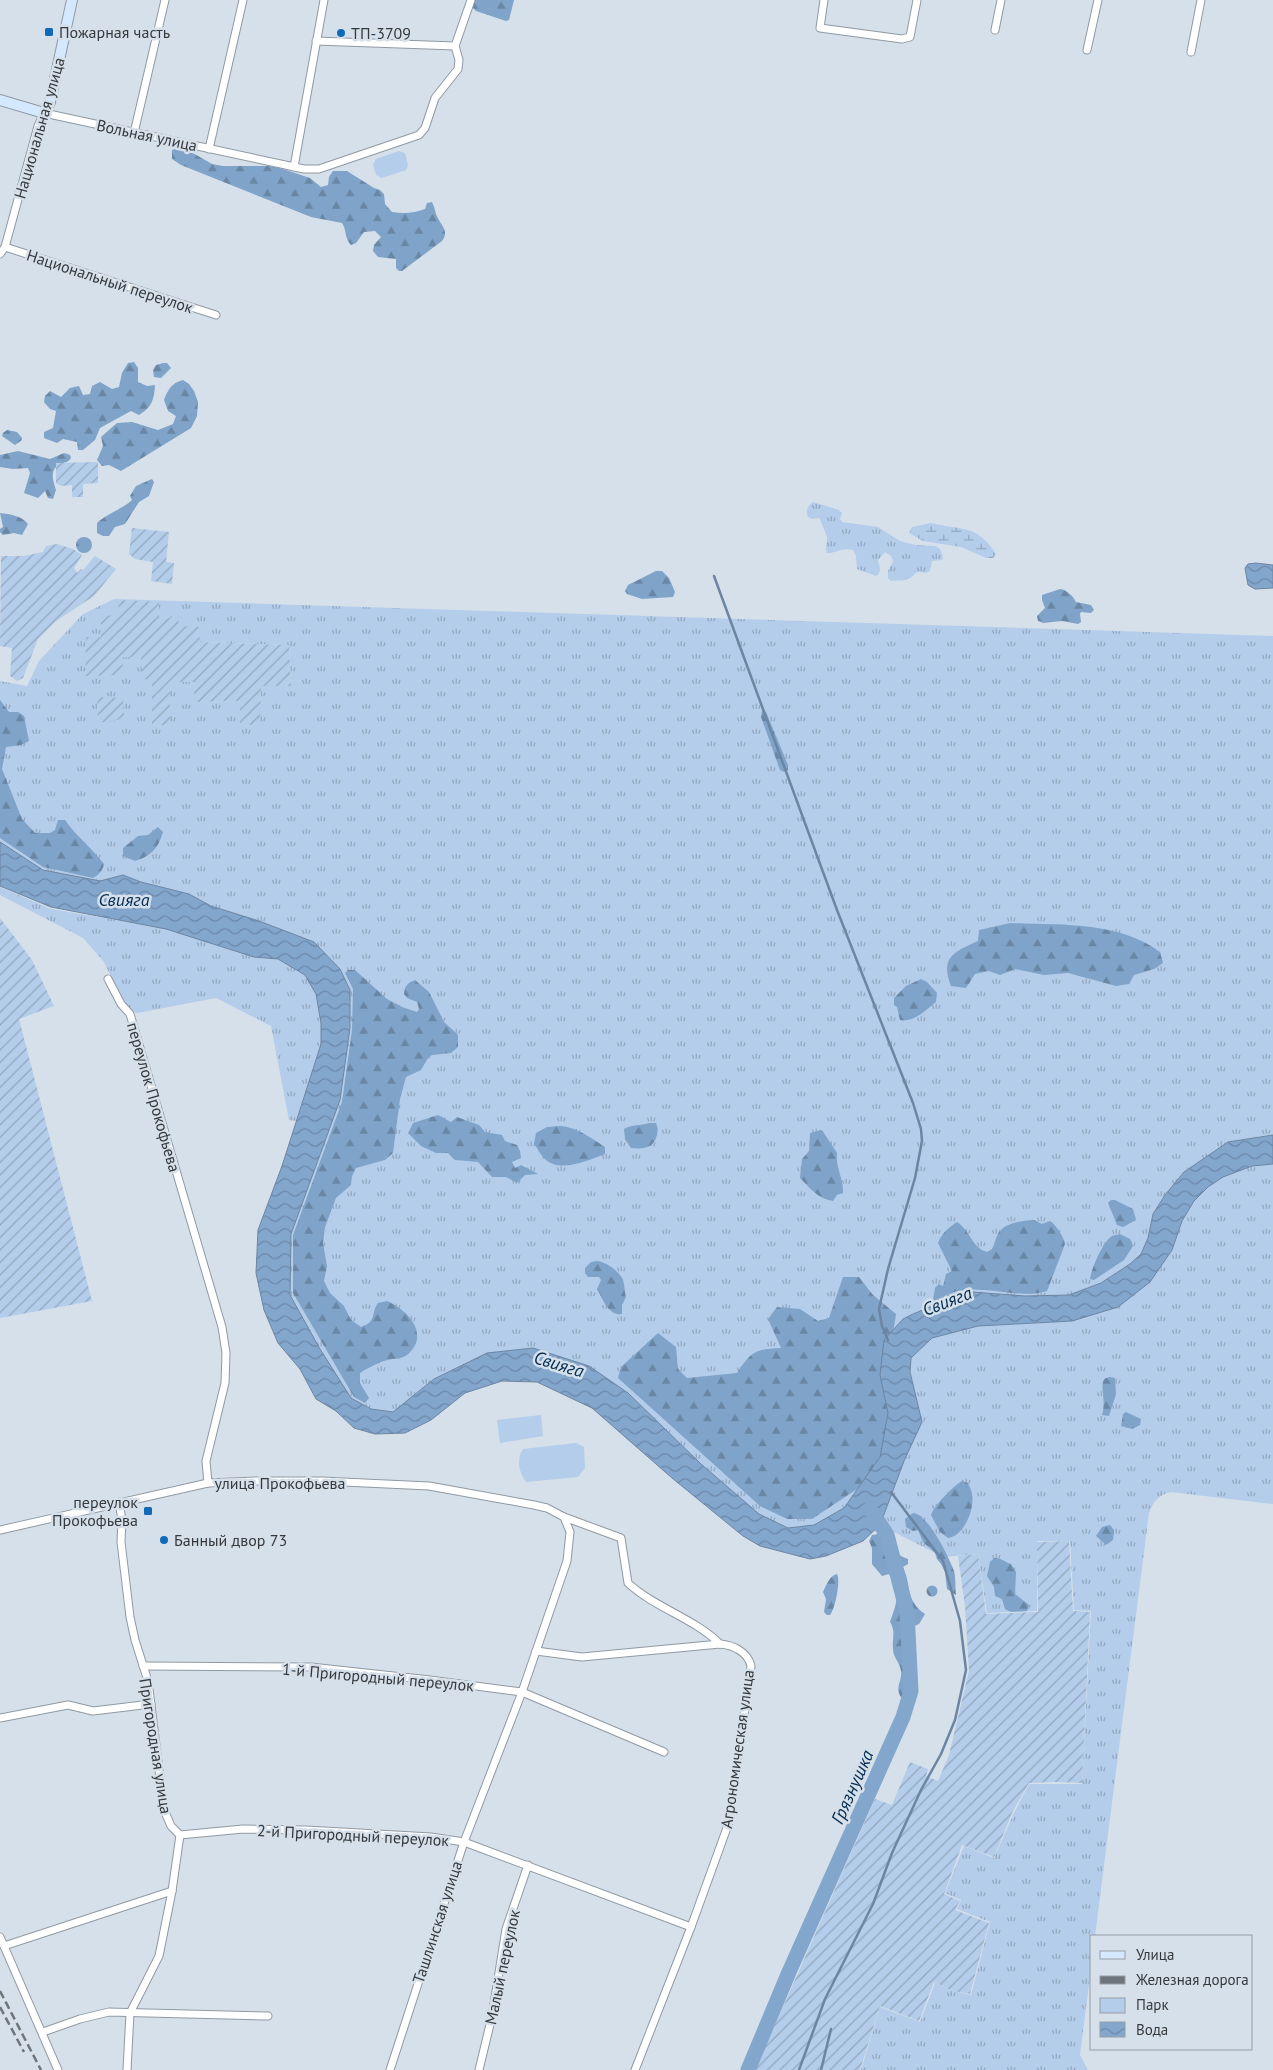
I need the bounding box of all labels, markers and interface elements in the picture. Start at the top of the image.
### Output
place label: Пожарная часть [59,22,170,42]
place label: ТП-3709 [351,23,411,43]
marker: Пожарная часть [43,26,55,38]
marker: ТП-3709 [335,27,347,39]
street label: Национальная улица [9,55,69,201]
street label: Вольная улица [95,115,199,155]
street label: Национальный переулок [24,245,196,317]
water label: Свияга [98,888,150,911]
street label: переулок Прокофьева [123,1020,185,1174]
water label: Свияга [919,1281,975,1321]
water label: Свияга [531,1346,587,1383]
street label: улица Прокофьева [215,1473,346,1493]
place label: переулок Прокофьева [52,1492,138,1530]
marker: переулок Прокофьева [142,1505,154,1517]
place label: Банный двор 73 [174,1530,287,1550]
marker: Банный двор 73 [158,1534,170,1546]
street label: 1-й Пригородный переулок [281,1659,475,1695]
street label: Агрономическая улица [716,1668,758,1830]
street label: Пригородная улица [135,1677,177,1815]
water label: Грязнушка [826,1746,879,1828]
street label: 2-й Пригородный переулок [256,1820,450,1850]
street label: Ташлинская улица [408,1858,466,1986]
street label: Малый переулок [480,1907,524,2026]
legend [1090,1935,1253,2050]
text: Улица [1136,1945,1174,1964]
text: Железная дорога [1135,1970,1249,1989]
text: Парк [1136,1995,1169,2014]
text: Вода [1136,2020,1168,2039]

